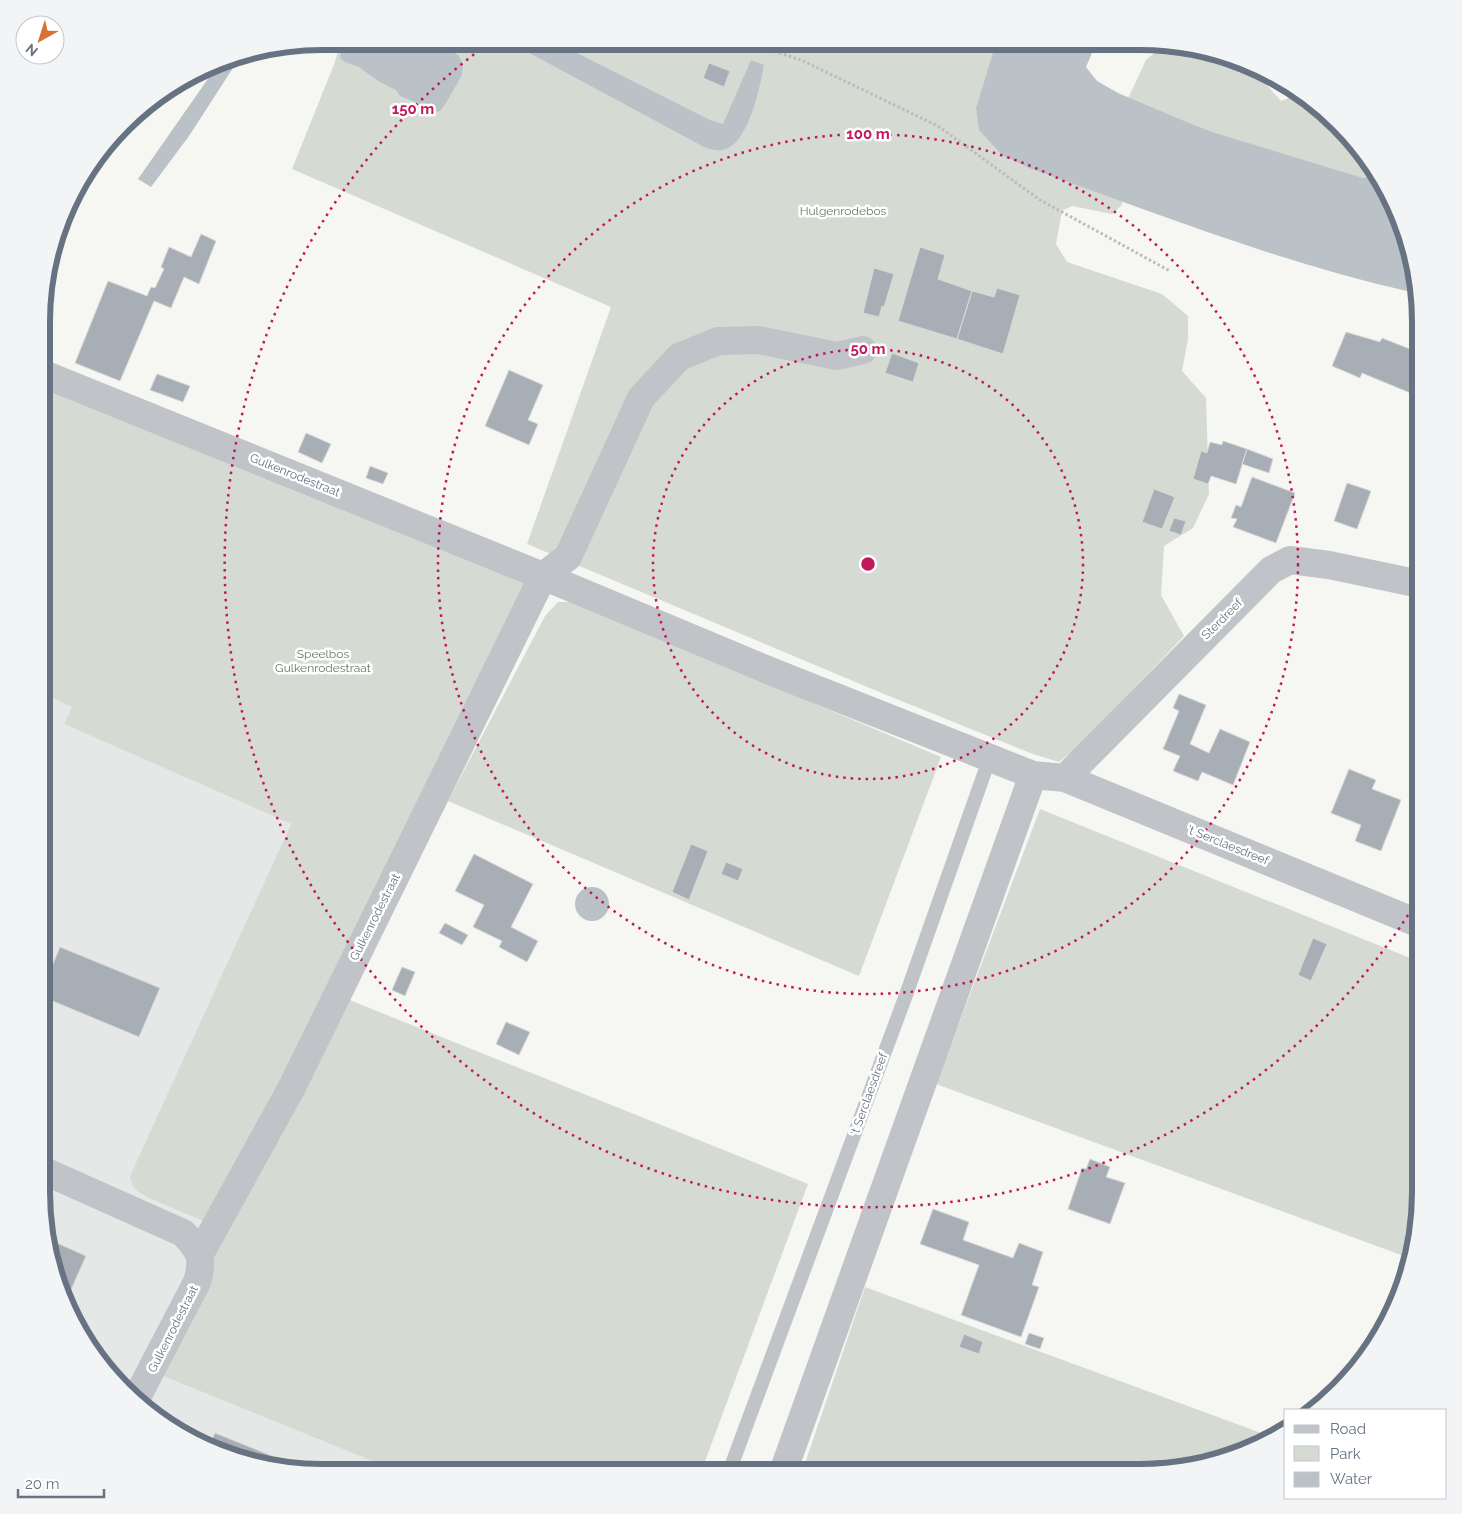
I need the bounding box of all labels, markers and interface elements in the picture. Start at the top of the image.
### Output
north arrow [15,15,65,65]
text: N [23,41,41,60]
text: 150 m [392,100,434,118]
text: 100 m [846,125,890,143]
park label: Hulgenrodebos [800,204,887,218]
text: 50 m [850,340,886,358]
street label: Gulkenrodestraat [248,451,342,499]
centre of rings [859,555,877,573]
street label: Sterdreef [1199,595,1246,642]
park label: Speelbos Gulkenrodestraat [275,647,371,675]
street label: 't Serclaesdreef [1185,822,1272,868]
street label: Gulkenrodestraat [347,871,403,963]
street label: 't Serclaesdreef [848,1050,891,1137]
street label: Gulkenrodestraat [145,1283,201,1375]
legend [1284,1409,1447,1499]
text: Road [1330,1420,1366,1438]
text: Park [1330,1445,1361,1463]
scale bar [18,1466,104,1498]
text: Water [1330,1470,1373,1488]
text: 20 m [25,1475,60,1493]

